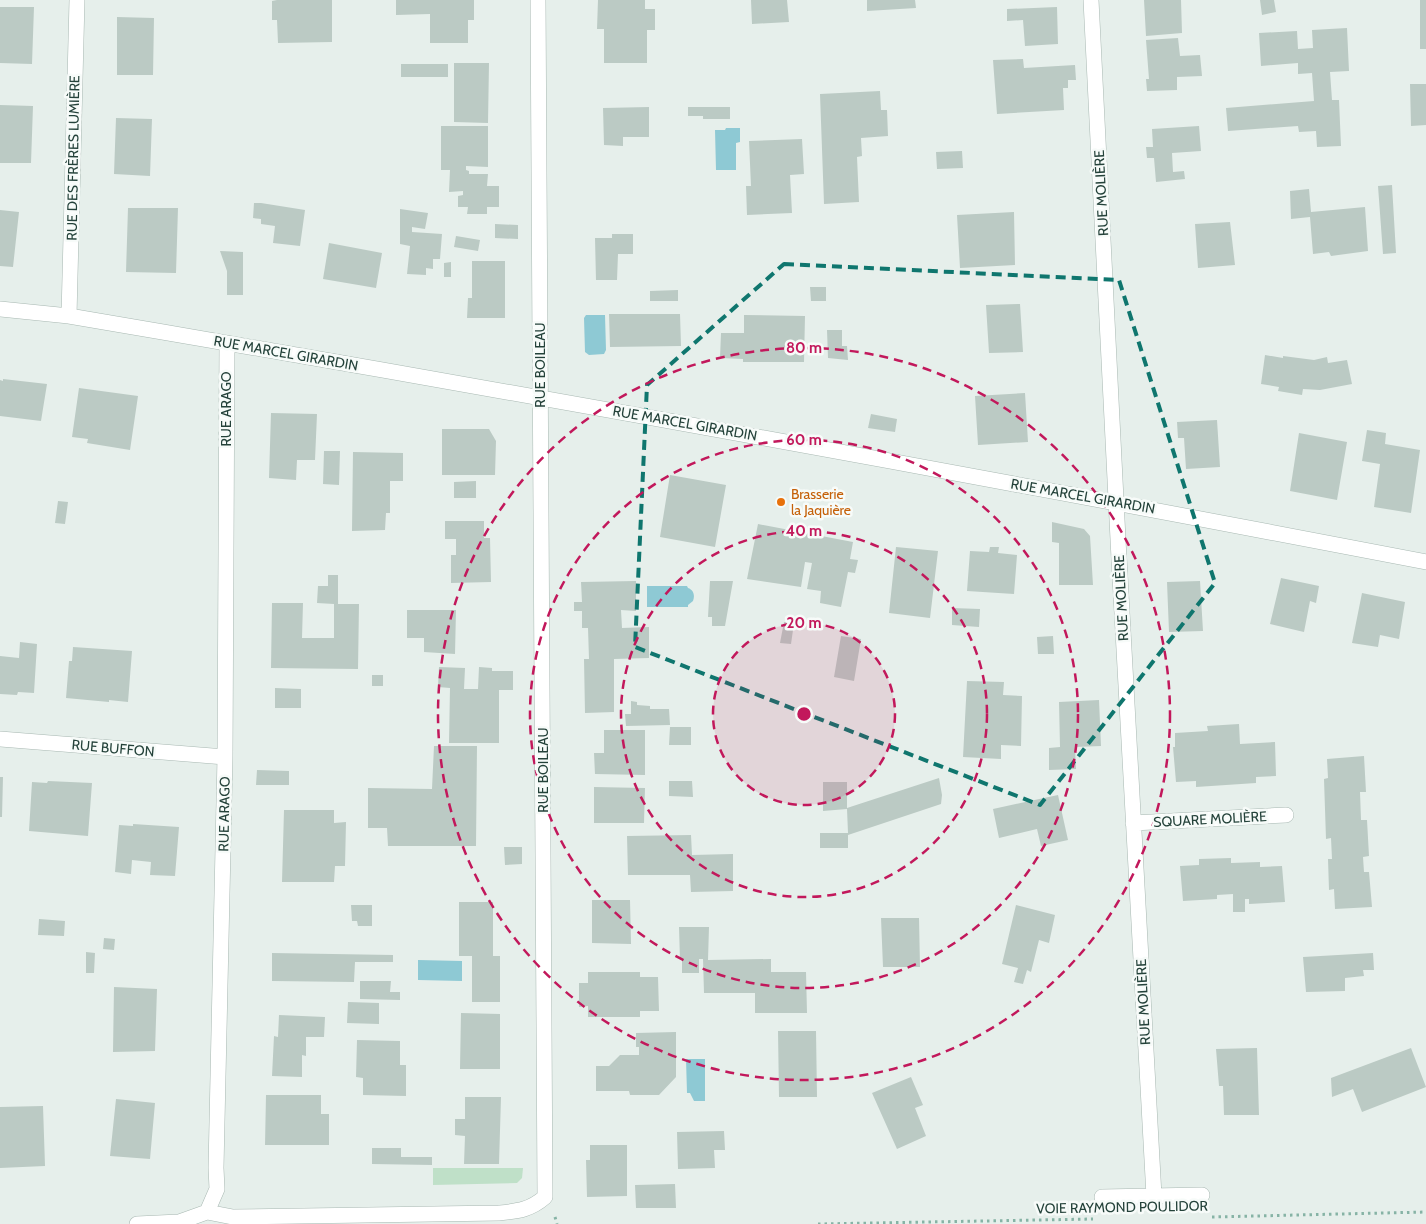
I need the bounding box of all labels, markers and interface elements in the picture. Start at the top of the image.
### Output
street label: RUE DES FRÈRES LUMIÈRE [63,75,83,241]
street label: RUE MOLIÈRE [1090,149,1112,236]
street label: RUE BOILEAU [531,322,549,408]
street label: RUE MARCEL GIRARDIN [212,331,360,375]
text: 80 m [786,339,822,357]
street label: RUE ARAGO [217,371,235,447]
street label: RUE MARCEL GIRARDIN [611,401,759,445]
text: 60 m [786,431,822,449]
street label: RUE MARCEL GIRARDIN [1009,474,1157,518]
place label: Brasserie la Jaquière [791,485,851,519]
marker: Brasserie la Jaquière [775,496,787,508]
text: 40 m [786,522,822,540]
street label: RUE MOLIÈRE [1110,554,1132,641]
text: 20 m [787,614,821,632]
centre of rings [795,705,813,723]
street label: RUE BOILEAU [534,727,552,813]
street label: RUE BUFFON [71,735,155,761]
street label: RUE ARAGO [214,776,234,852]
street label: SQUARE MOLIÈRE [1153,807,1267,831]
street label: RUE MOLIÈRE [1132,958,1154,1045]
street label: VOIE RAYMOND POULIDOR [1036,1196,1208,1217]

